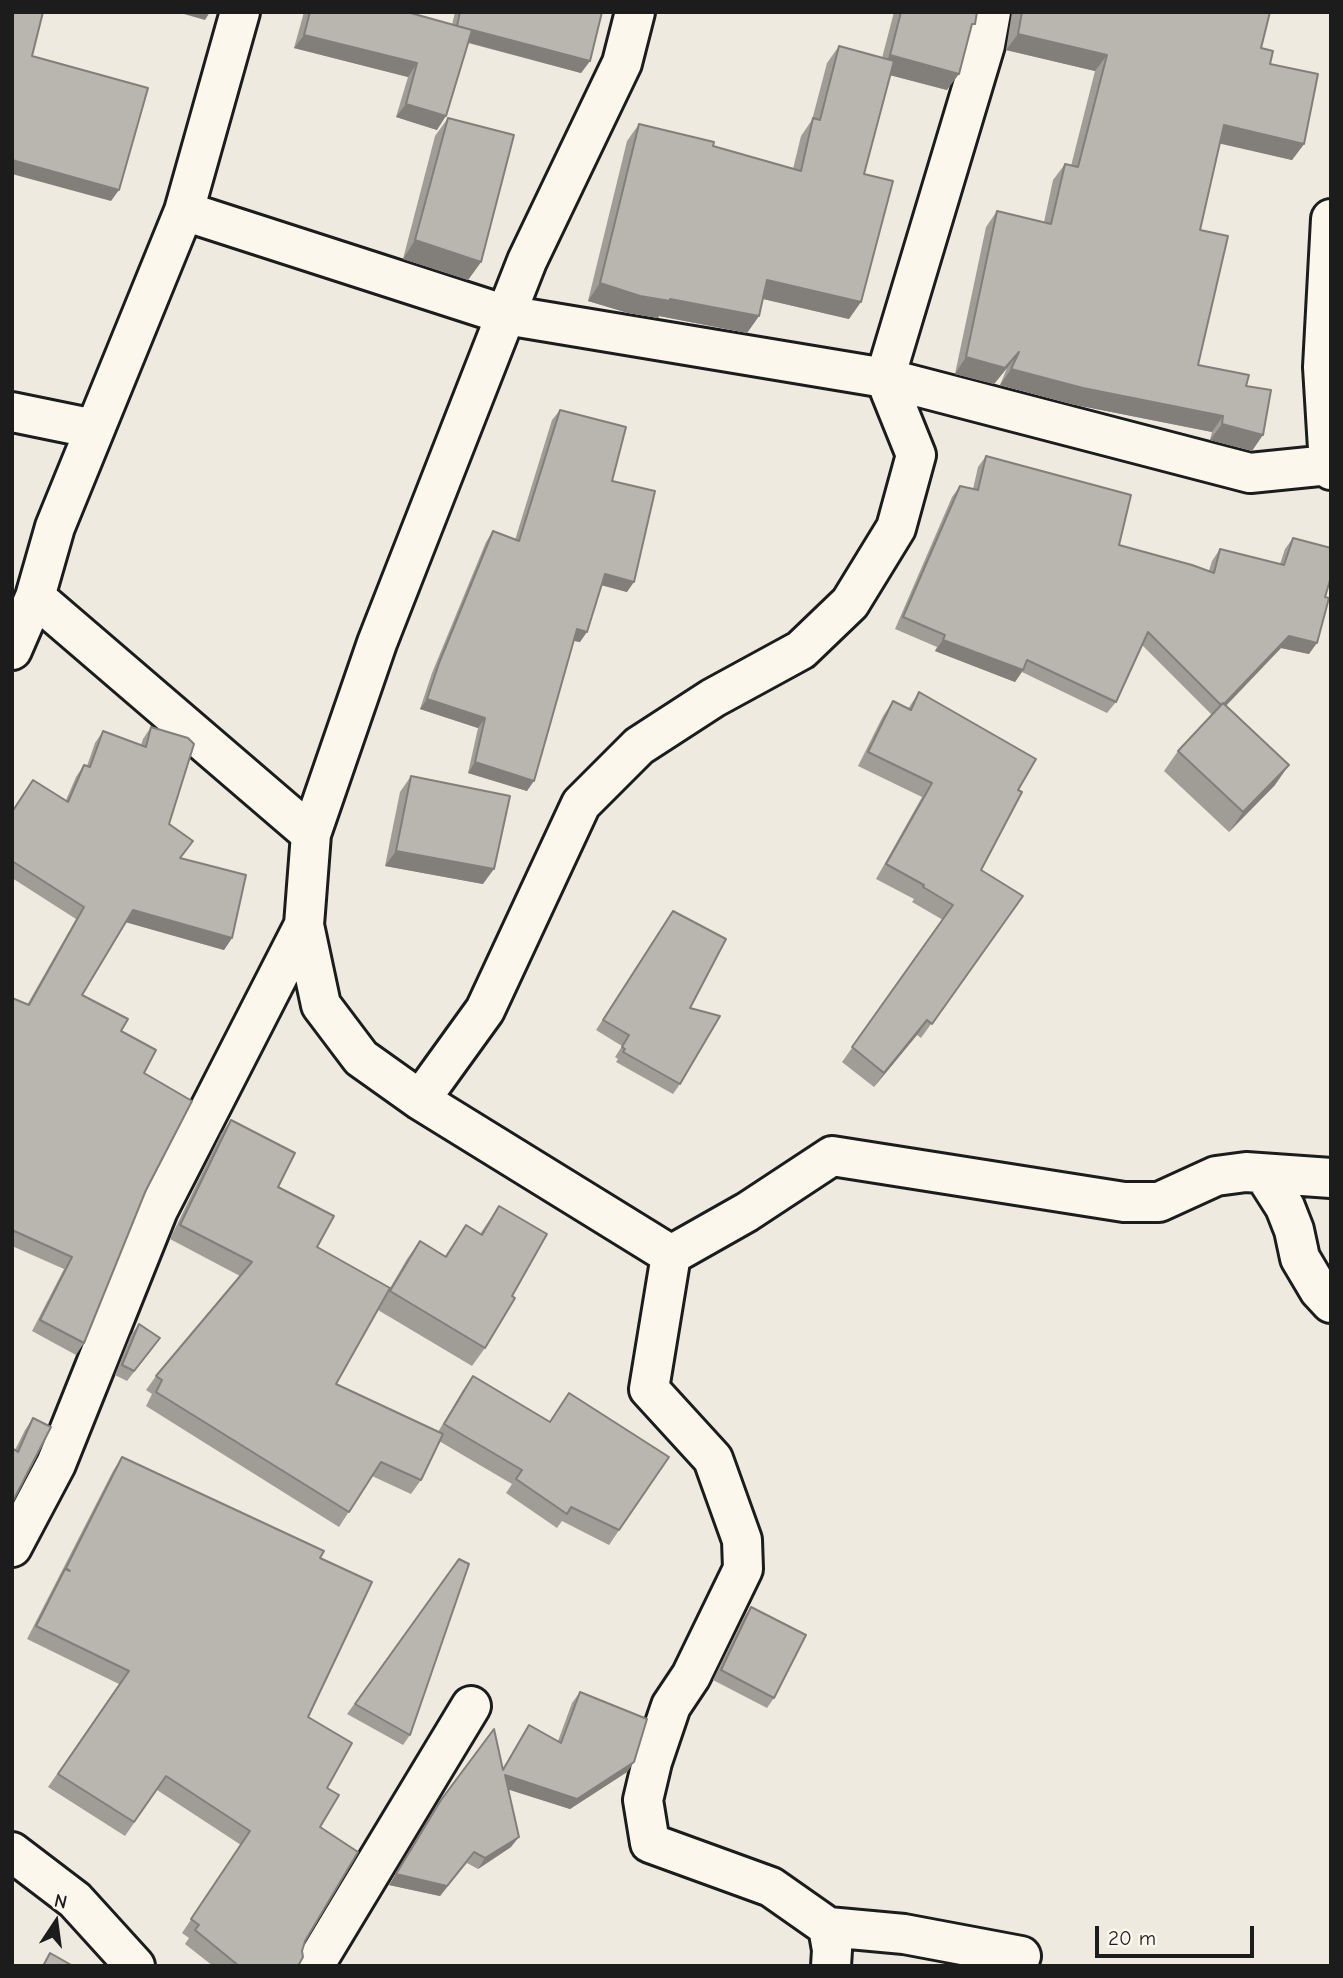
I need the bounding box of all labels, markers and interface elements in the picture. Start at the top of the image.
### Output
north arrow [21,1887,91,1957]
text: N [52,1889,69,1914]
scale bar [1098,1912,1257,1956]
text: 20 m [1108,1926,1156,1950]

